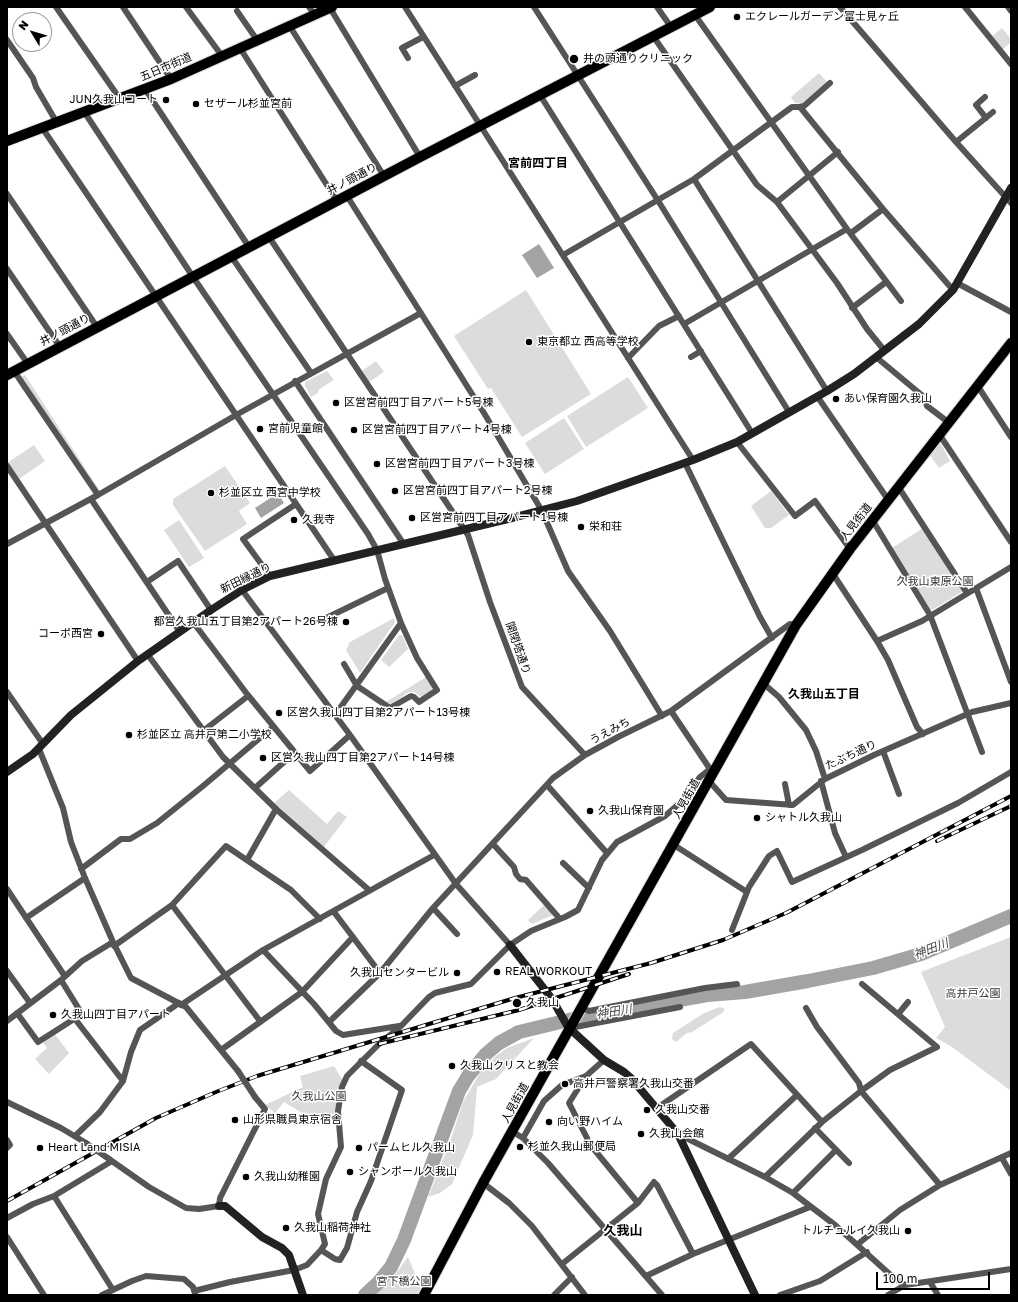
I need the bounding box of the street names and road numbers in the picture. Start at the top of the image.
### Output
street label: 五日市街道 [138,50,194,84]
street label: 井ノ頭通り [325,160,379,198]
street label: 井ノ頭通り [38,311,92,349]
street label: 人見街道 [837,501,875,543]
street label: 新田縁通り [218,560,274,596]
street label: 開閉塔通り [503,620,533,676]
street label: うえみち [587,715,633,747]
street label: たぶち通り [823,737,879,773]
street label: 人見街道 [670,777,702,821]
street label: 人見街道 [499,1081,531,1125]

